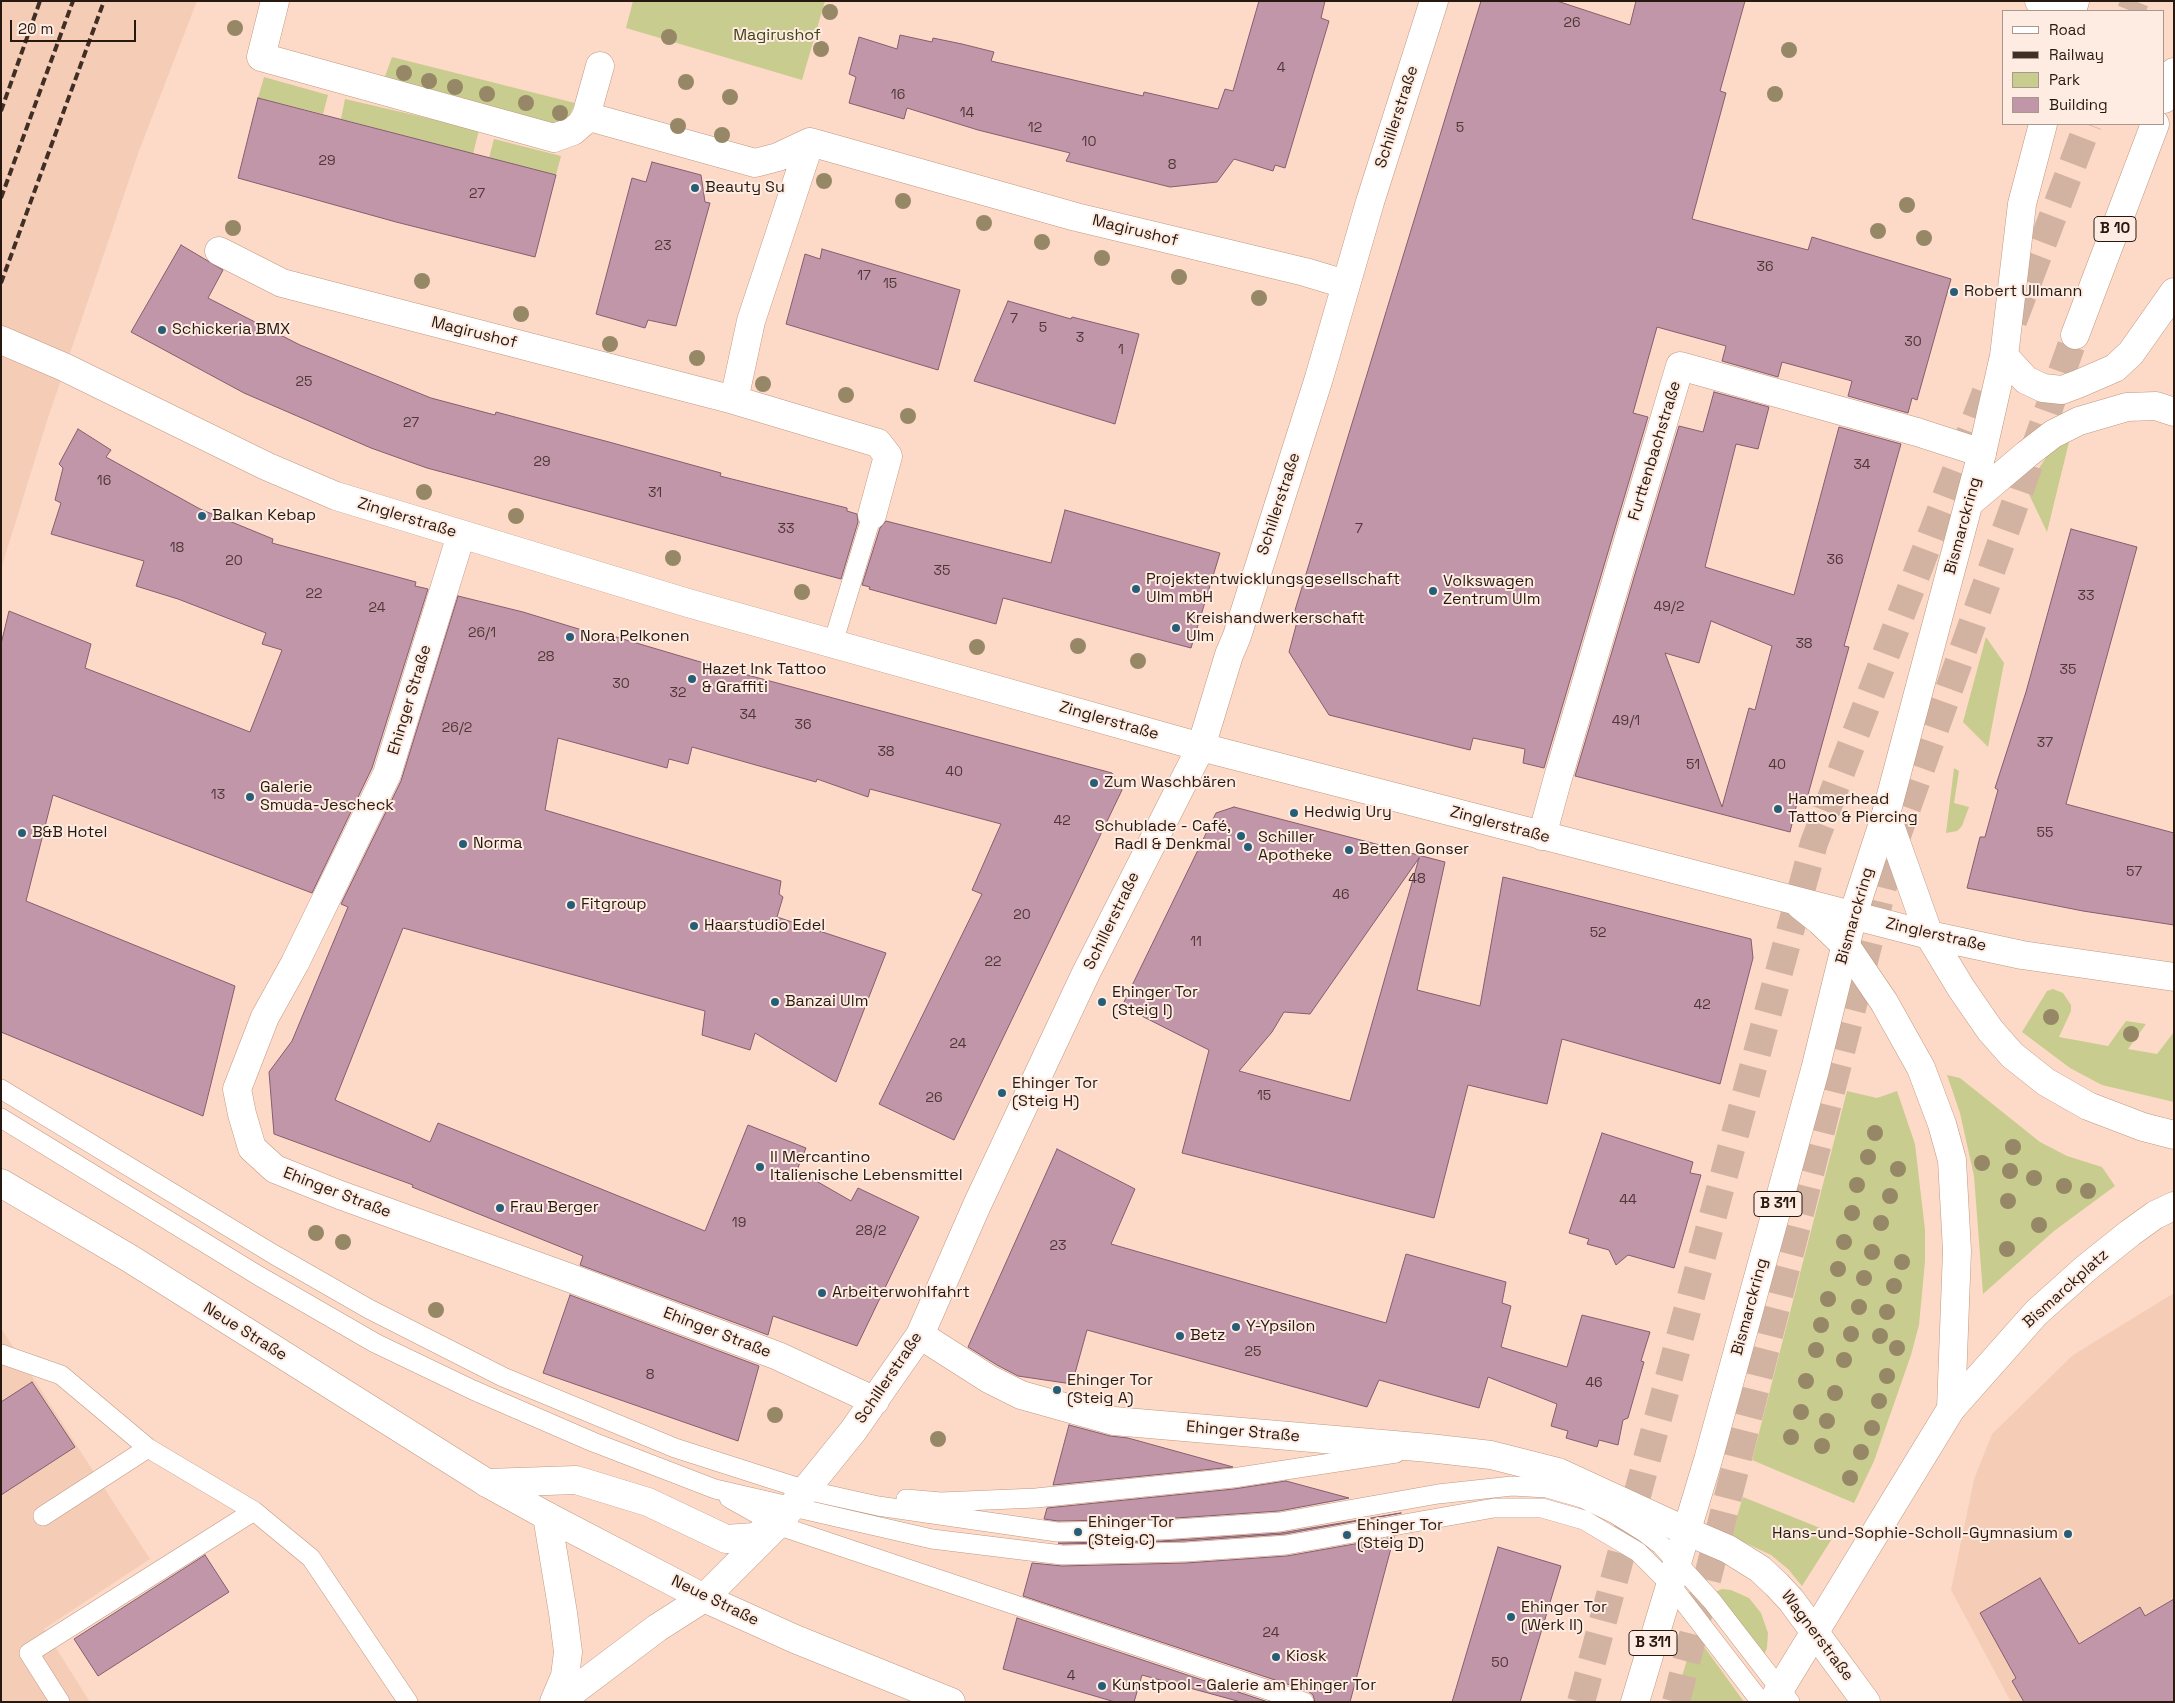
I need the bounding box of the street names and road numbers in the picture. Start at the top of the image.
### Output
street label: Schillerstraße [1371,63,1423,171]
street label: Magirushof [1090,211,1180,251]
road number: B 10 [2094,216,2136,242]
street label: Magirushof [429,313,519,353]
street label: Furttenbachstraße [1625,379,1685,523]
street label: Schillerstraße [1253,450,1305,558]
street label: Bismarckring [1941,475,1985,577]
street label: Zinglerstraße [355,494,459,542]
street label: Ehinger Straße [384,643,436,757]
street label: Zinglerstraße [1057,698,1161,744]
street label: Zinglerstraße [1448,802,1552,848]
street label: Bismarckring [1832,865,1878,967]
street label: Schillerstraße [1080,869,1144,973]
street label: Zinglerstraße [1884,914,1988,956]
street label: Ehinger Straße [280,1164,394,1222]
road number: B 311 [1754,1192,1802,1216]
street label: Bismarckplatz [2019,1246,2113,1332]
street label: Bismarckring [1728,1256,1772,1358]
street label: Neue Straße [200,1299,290,1365]
street label: Ehinger Straße [660,1304,774,1362]
street label: Schillerstraße [851,1329,927,1427]
street label: Ehinger Straße [1185,1417,1301,1447]
street label: Neue Straße [668,1572,762,1630]
street label: Wagnerstraße [1777,1587,1857,1685]
road number: B 311 [1629,1630,1677,1656]

